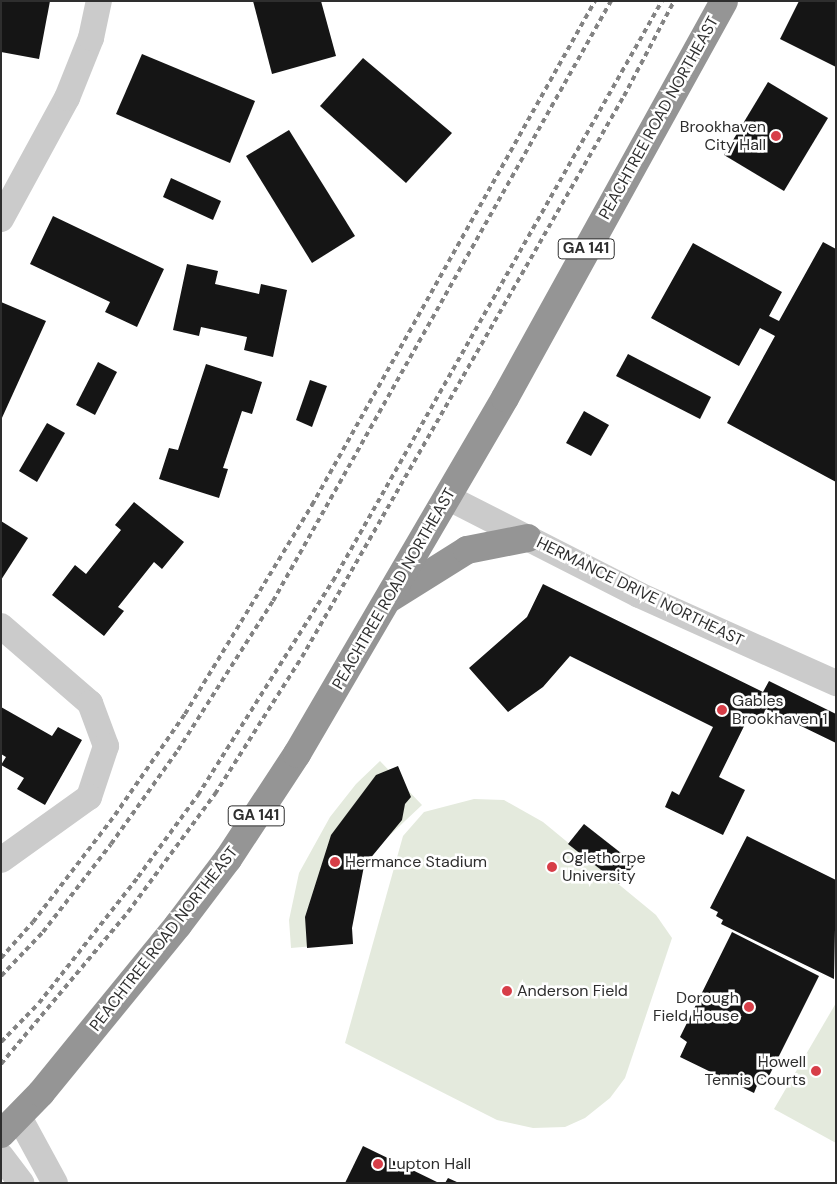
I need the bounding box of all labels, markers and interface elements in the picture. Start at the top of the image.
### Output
street label: PEACHTREE ROAD NORTHEAST [595,13,723,223]
place label: Brookhaven City Hall [680,117,766,155]
marker: Brookhaven City Hall [770,130,782,142]
road number: GA 141 [557,236,615,262]
street label: PEACHTREE ROAD NORTHEAST [328,485,460,693]
street label: HERMANCE DRIVE NORTHEAST [533,533,747,651]
place label: Gables Brookhaven 1 [732,691,827,729]
marker: Gables Brookhaven 1 [716,704,728,716]
road number: GA 141 [227,804,285,828]
street label: PEACHTREE ROAD NORTHEAST [86,843,242,1035]
place label: Oglethorpe University [562,848,646,886]
place label: Hermance Stadium [345,852,487,872]
marker: Hermance Stadium [329,856,341,868]
marker: Oglethorpe University [546,861,558,873]
place label: Anderson Field [517,981,628,1001]
marker: Anderson Field [501,985,513,997]
place label: Dorough Field House [653,988,739,1026]
marker: Dorough Field House [743,1001,755,1013]
place label: Howell Tennis Courts [705,1052,806,1090]
marker: Howell Tennis Courts [810,1065,822,1077]
place label: Lupton Hall [388,1154,471,1174]
marker: Lupton Hall [372,1158,384,1170]

